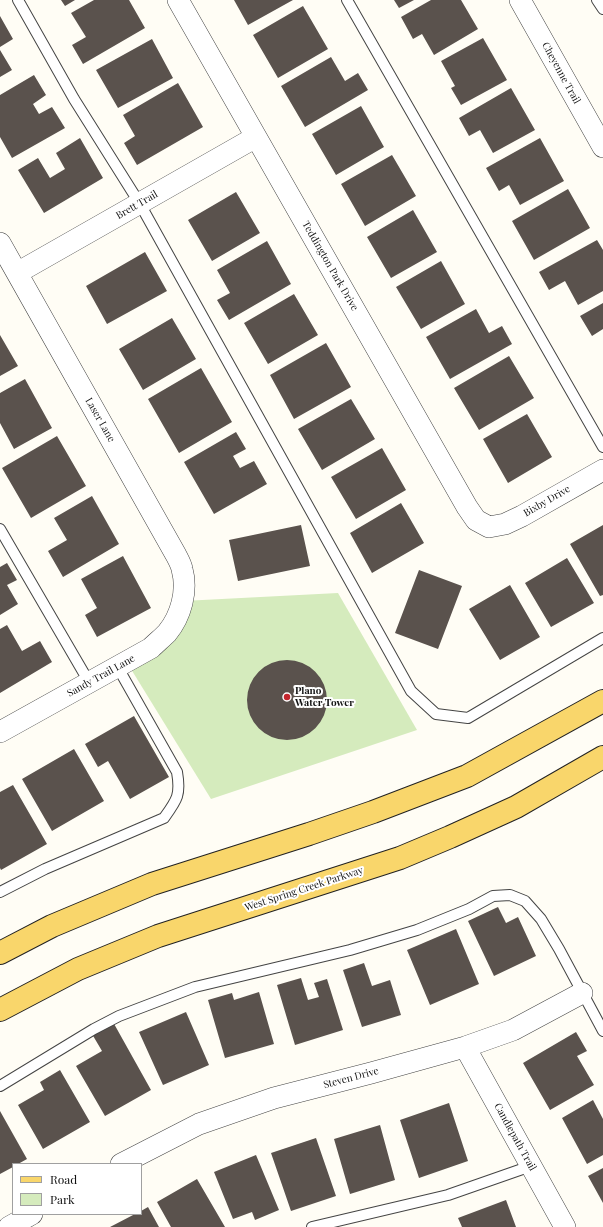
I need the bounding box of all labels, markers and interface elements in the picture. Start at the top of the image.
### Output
street label: Cheyenne Trail [539,40,583,106]
street label: Brett Trail [114,188,160,222]
street label: Teddington Park Drive [299,219,361,313]
street label: Laser Lane [82,396,118,444]
street label: Bixby Drive [522,483,572,519]
street label: Sandy Trail Lane [65,652,137,700]
place label: Plano Water Tower [295,685,354,708]
marker: Plano Water Tower [282,692,292,702]
street label: West Spring Creek Parkway [243,864,365,914]
street label: Steven Drive [322,1065,380,1091]
street label: Candlepath Trail [491,1101,539,1173]
legend [12,1163,142,1215]
text: Road [50,1171,77,1187]
text: Park [50,1191,75,1207]

